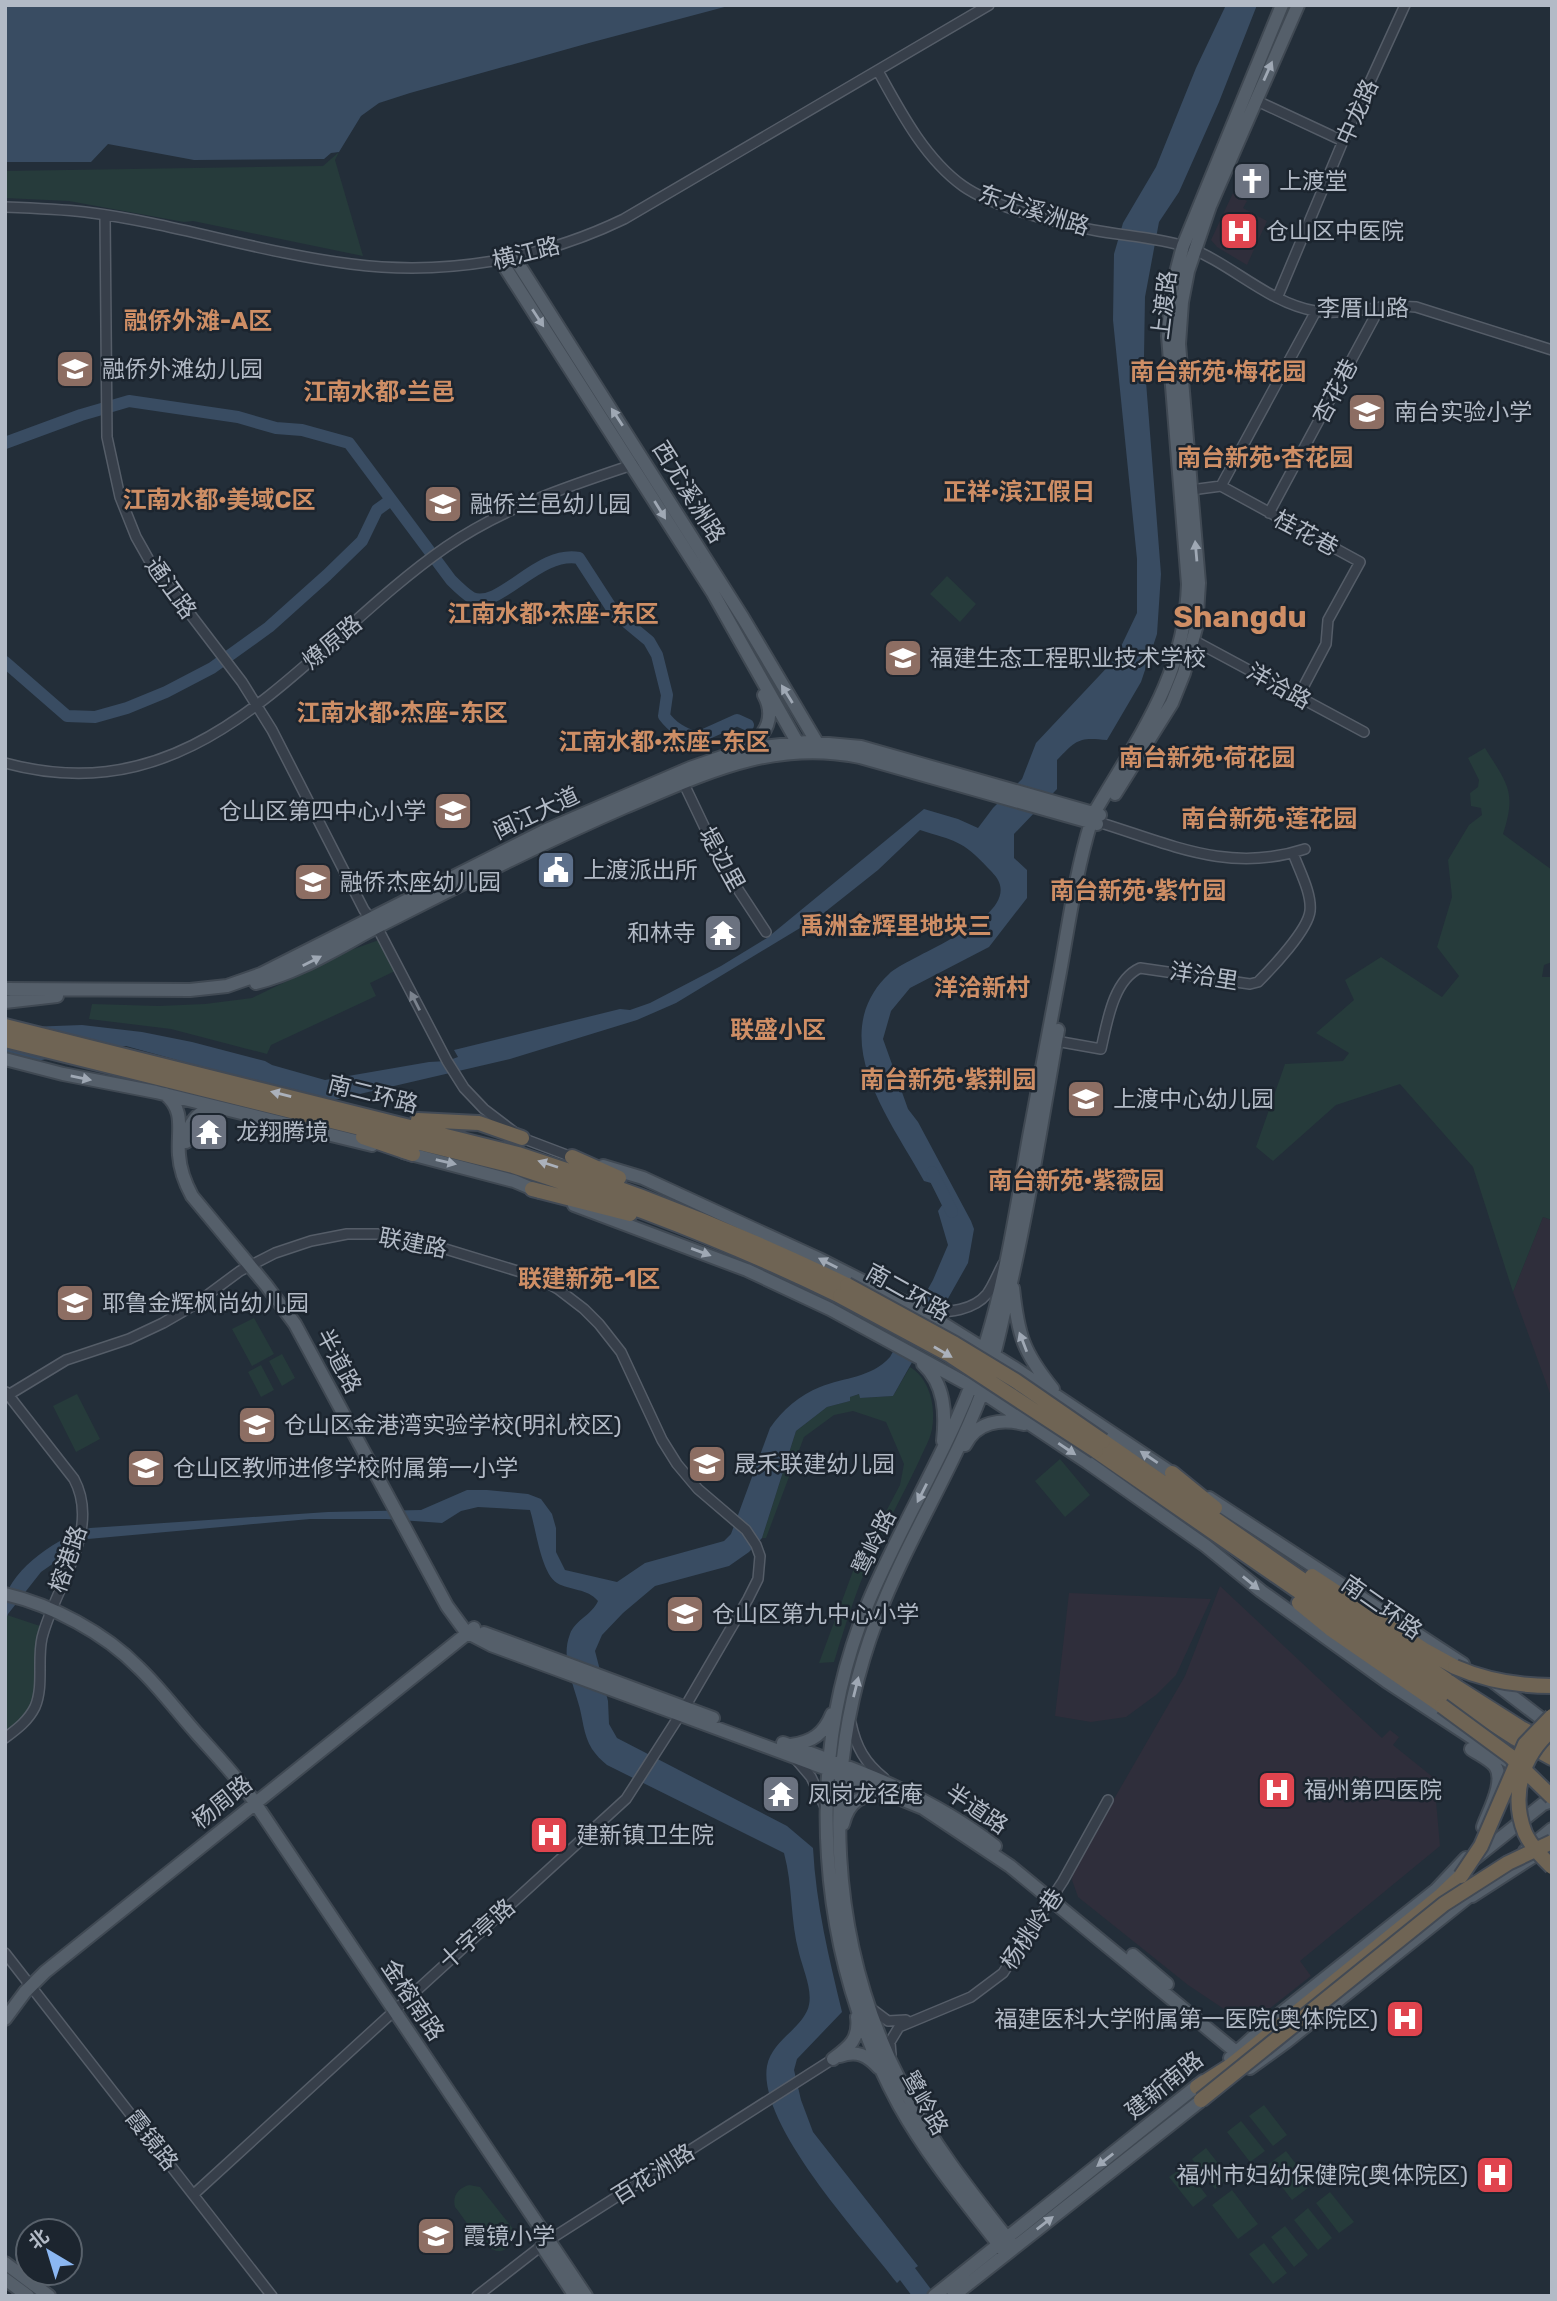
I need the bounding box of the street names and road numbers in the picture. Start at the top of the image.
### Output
street label: 中龙路 [1330,75,1384,149]
street label: 东尤溪洲路 [975,179,1093,241]
street label: 横江路 [489,231,563,275]
street label: 上渡路 [1146,269,1182,341]
street label: 李厝山路 [1317,294,1409,322]
street label: 杏花巷 [1306,354,1364,428]
street label: 西尤溪洲路 [647,436,731,548]
street label: 桂花巷 [1269,504,1343,562]
street label: 通江路 [139,552,203,624]
street label: 燎原路 [297,609,367,675]
street label: 洋洽路 [1242,657,1316,715]
street label: 闽江大道 [488,781,584,845]
street label: 堤边里 [693,822,751,896]
street label: 洋洽里 [1168,957,1240,995]
street label: 南二环路 [325,1069,421,1119]
street label: 联建路 [376,1223,450,1263]
street label: 南二环路 [861,1257,955,1327]
street label: 半道路 [310,1324,368,1398]
street label: 鹭岭路 [846,1505,902,1579]
street label: 榕港路 [44,1522,92,1596]
street label: 南二环路 [1336,1569,1428,1645]
street label: 杨周路 [186,1769,258,1835]
street label: 半道路 [941,1778,1013,1840]
street label: 杨桃岭巷 [995,1883,1069,1975]
street label: 十字亭路 [433,1893,521,1975]
street label: 金榕南路 [376,1954,450,2046]
street label: 建新南路 [1119,2045,1209,2125]
street label: 鹭岭路 [896,2066,954,2140]
street label: 霞镜路 [120,2104,184,2176]
street label: 百花洲路 [607,2138,699,2210]

